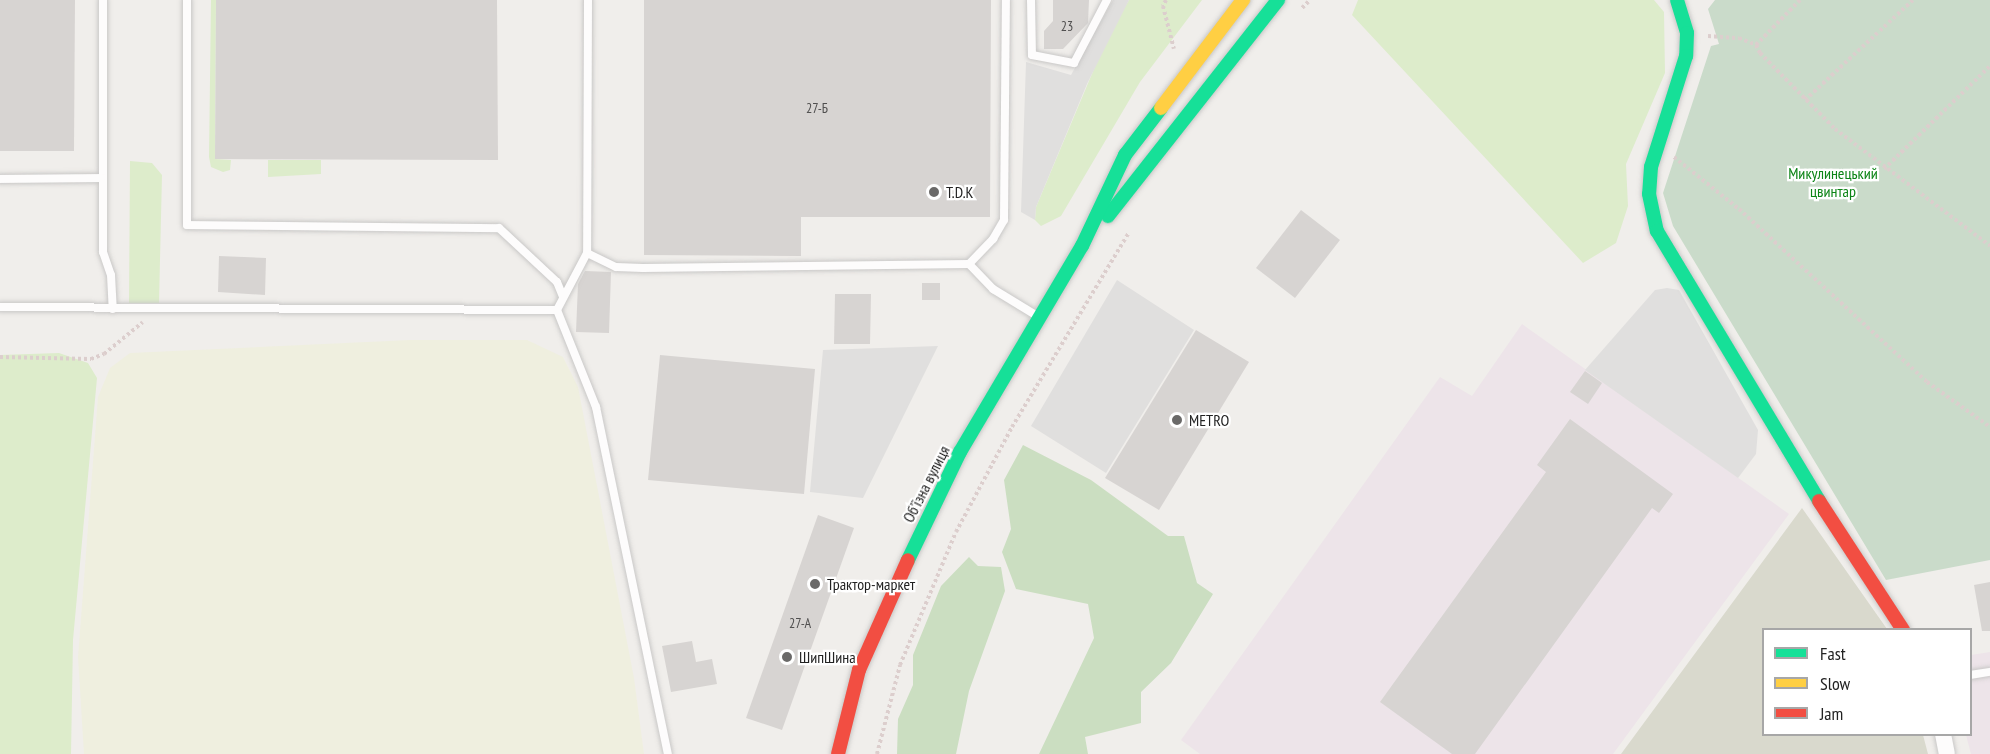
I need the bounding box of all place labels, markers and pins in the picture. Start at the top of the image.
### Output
place label: T.D.K [946,182,973,202]
marker: T.D.K [927,185,941,199]
place label: METRO [1189,410,1229,430]
marker: METRO [1170,413,1184,427]
place label: Трактор-маркет [827,574,915,594]
marker: Трактор-маркет [808,577,822,591]
place label: ШипШина [799,647,856,667]
marker: ШипШина [780,650,794,664]

